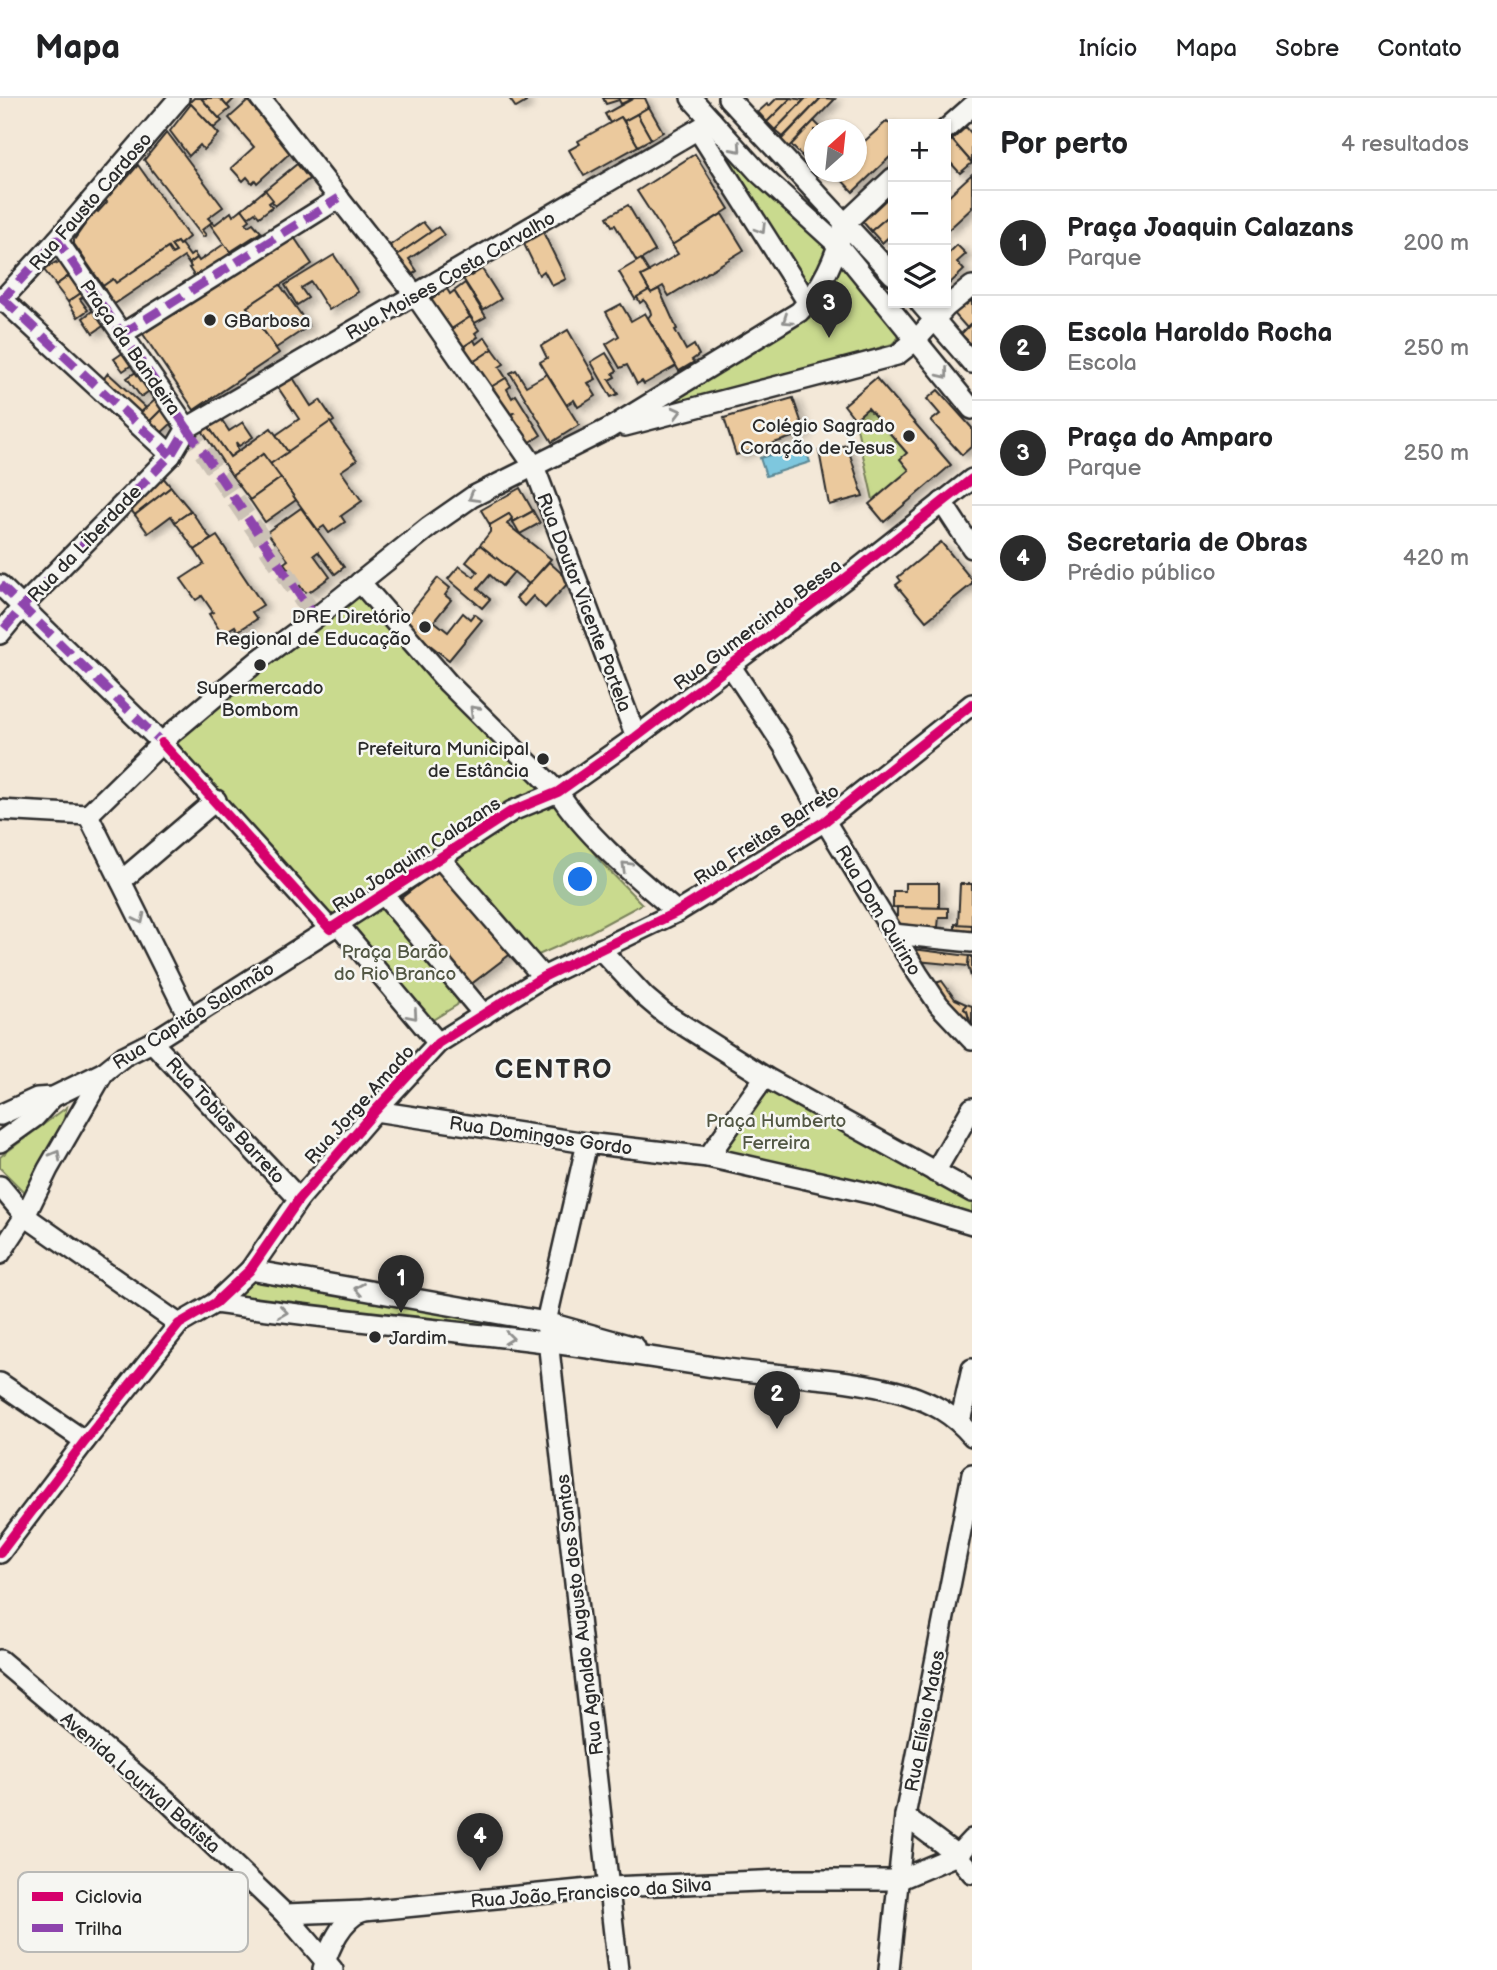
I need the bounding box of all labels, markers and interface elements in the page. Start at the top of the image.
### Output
text: Mapa [35,28,120,68]
text: Início [1079,34,1137,63]
text: Mapa [1175,34,1237,63]
text: Sobre [1275,34,1339,63]
text: Contato [1377,34,1462,63]
north arrow [804,119,867,182]
map controls [888,119,951,308]
button: + [888,119,951,182]
text: Por perto [1000,126,1128,162]
street label: Rua Fausto Cardoso [25,128,157,276]
text: 4 resultados [1341,130,1469,158]
one-way arrow [728,140,741,153]
button: − [888,182,951,245]
street label: Rua Moises Costa Carvalho [342,207,560,346]
text: Praça Joaquin Calazans [1067,213,1354,244]
one-way arrow [753,222,766,235]
text: 1 [1018,229,1028,257]
text: 200 m [1403,229,1469,257]
text: Parque [1067,244,1141,272]
button: layers [888,245,951,308]
street label: Praça da Bandeira [74,276,185,420]
pin: 3 [806,280,852,338]
place label: GBarbosa [224,310,311,333]
marker: GBarbosa [202,312,218,328]
one-way arrow [782,312,795,324]
text: Escola Haroldo Rocha [1067,318,1332,349]
text: 2 [1016,334,1030,362]
text: 250 m [1403,334,1469,362]
text: Escola [1067,349,1137,377]
one-way arrow [936,366,948,379]
one-way arrow [671,406,683,420]
place label: Colégio Sagrado Coração de Jesus [740,415,895,460]
text: Praça do Amparo [1067,423,1273,454]
marker: Colégio Sagrado Coração de Jesus [901,428,917,444]
text: 3 [1016,439,1030,467]
text: 250 m [1403,439,1469,467]
text: Parque [1067,454,1141,482]
street label: Rua da Liberdade [23,481,147,608]
one-way arrow [468,489,481,502]
street label: Rua Doutor Vicente Portela [531,490,636,715]
text: Secretaria de Obras [1067,528,1308,559]
text: 4 [1016,544,1030,572]
text: 420 m [1403,544,1469,572]
street label: Rua Gumercindo Bessa [669,555,846,696]
text: Prédio público [1067,559,1216,587]
place label: DRE Diretório Regional de Educação [215,606,411,651]
marker: DRE Diretório Regional de Educação [417,619,433,635]
marker: Supermercado Bombom [252,657,268,673]
place label: Supermercado Bombom [196,677,324,722]
one-way arrow [470,705,483,718]
place label: Prefeitura Municipal de Estância [357,738,529,783]
marker: Prefeitura Municipal de Estância [535,751,551,767]
street label: Rua Freitas Barreto [690,780,844,891]
street label: Rua Joaquim Calazans [328,792,505,918]
street label: Rua Dom Quirino [830,841,926,980]
your location [563,862,597,896]
one-way arrow [621,862,634,875]
one-way arrow [132,912,146,924]
park label: Praça Barão do Rio Branco [334,941,456,986]
street label: Rua Capitão Salomão [109,957,279,1075]
one-way arrow [405,1006,417,1019]
street label: Rua Jorge Amado [300,1040,420,1170]
street label: Rua Tobias Barreto [160,1053,289,1189]
district label: CENTRO [495,1055,613,1086]
park label: Praça Humberto Ferreira [706,1110,846,1155]
street label: Rua Domingos Gordo [448,1112,634,1161]
one-way arrow [48,1149,61,1162]
pin: 1 [378,1255,424,1313]
one-way arrow [353,1282,364,1297]
one-way arrow [277,1305,289,1320]
place label: Jardim [389,1327,447,1350]
marker: Jardim [367,1329,383,1345]
one-way arrow [504,1330,515,1345]
pin: 2 [754,1371,800,1429]
street label: Rua Agnaldo Augusto dos Santos [552,1473,609,1757]
street label: Rua Elísio Matos [900,1649,950,1794]
street label: Avenida Lourival Batista [56,1708,225,1859]
pin: 4 [457,1813,503,1871]
legend [18,1872,248,1952]
street label: Rua João Francisco da Silva [470,1874,712,1913]
text: Ciclovia [75,1886,142,1909]
text: Trilha [75,1918,122,1941]

